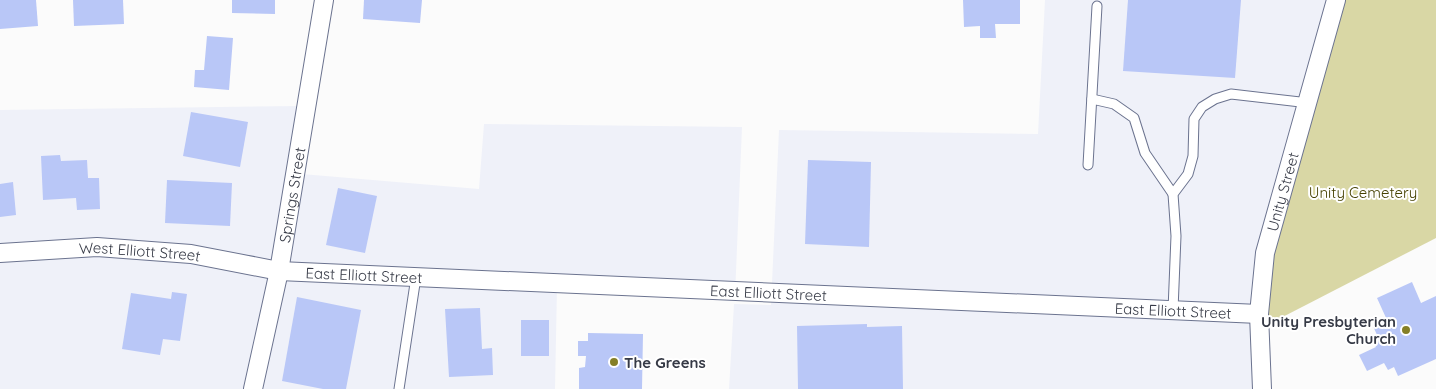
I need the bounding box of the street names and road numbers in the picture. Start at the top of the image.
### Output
street label: Springs Street [274,146,309,244]
street label: Unity Street [1262,150,1302,233]
street label: West Elliott Street [78,237,202,265]
street label: East Elliott Street [305,263,423,287]
street label: East Elliott Street [710,280,827,305]
street label: East Elliott Street [1114,298,1232,322]

